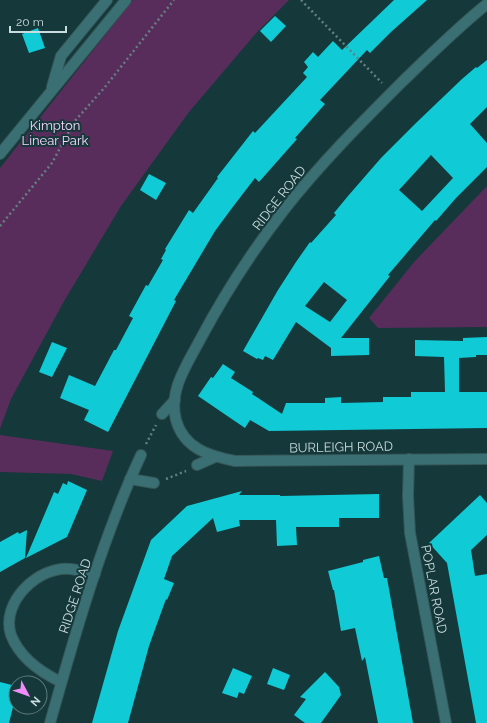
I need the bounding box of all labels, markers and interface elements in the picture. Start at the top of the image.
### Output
scale bar [10,8,66,34]
text: 20 m [16,15,44,29]
park label: Kimpton Linear Park [22,118,89,148]
street label: RIDGE ROAD [249,163,309,233]
street label: BURLEIGH ROAD [289,439,393,455]
street label: POPLAR ROAD [418,543,450,635]
street label: RIDGE ROAD [56,557,94,635]
north arrow [8,675,48,715]
text: N [28,694,43,709]

